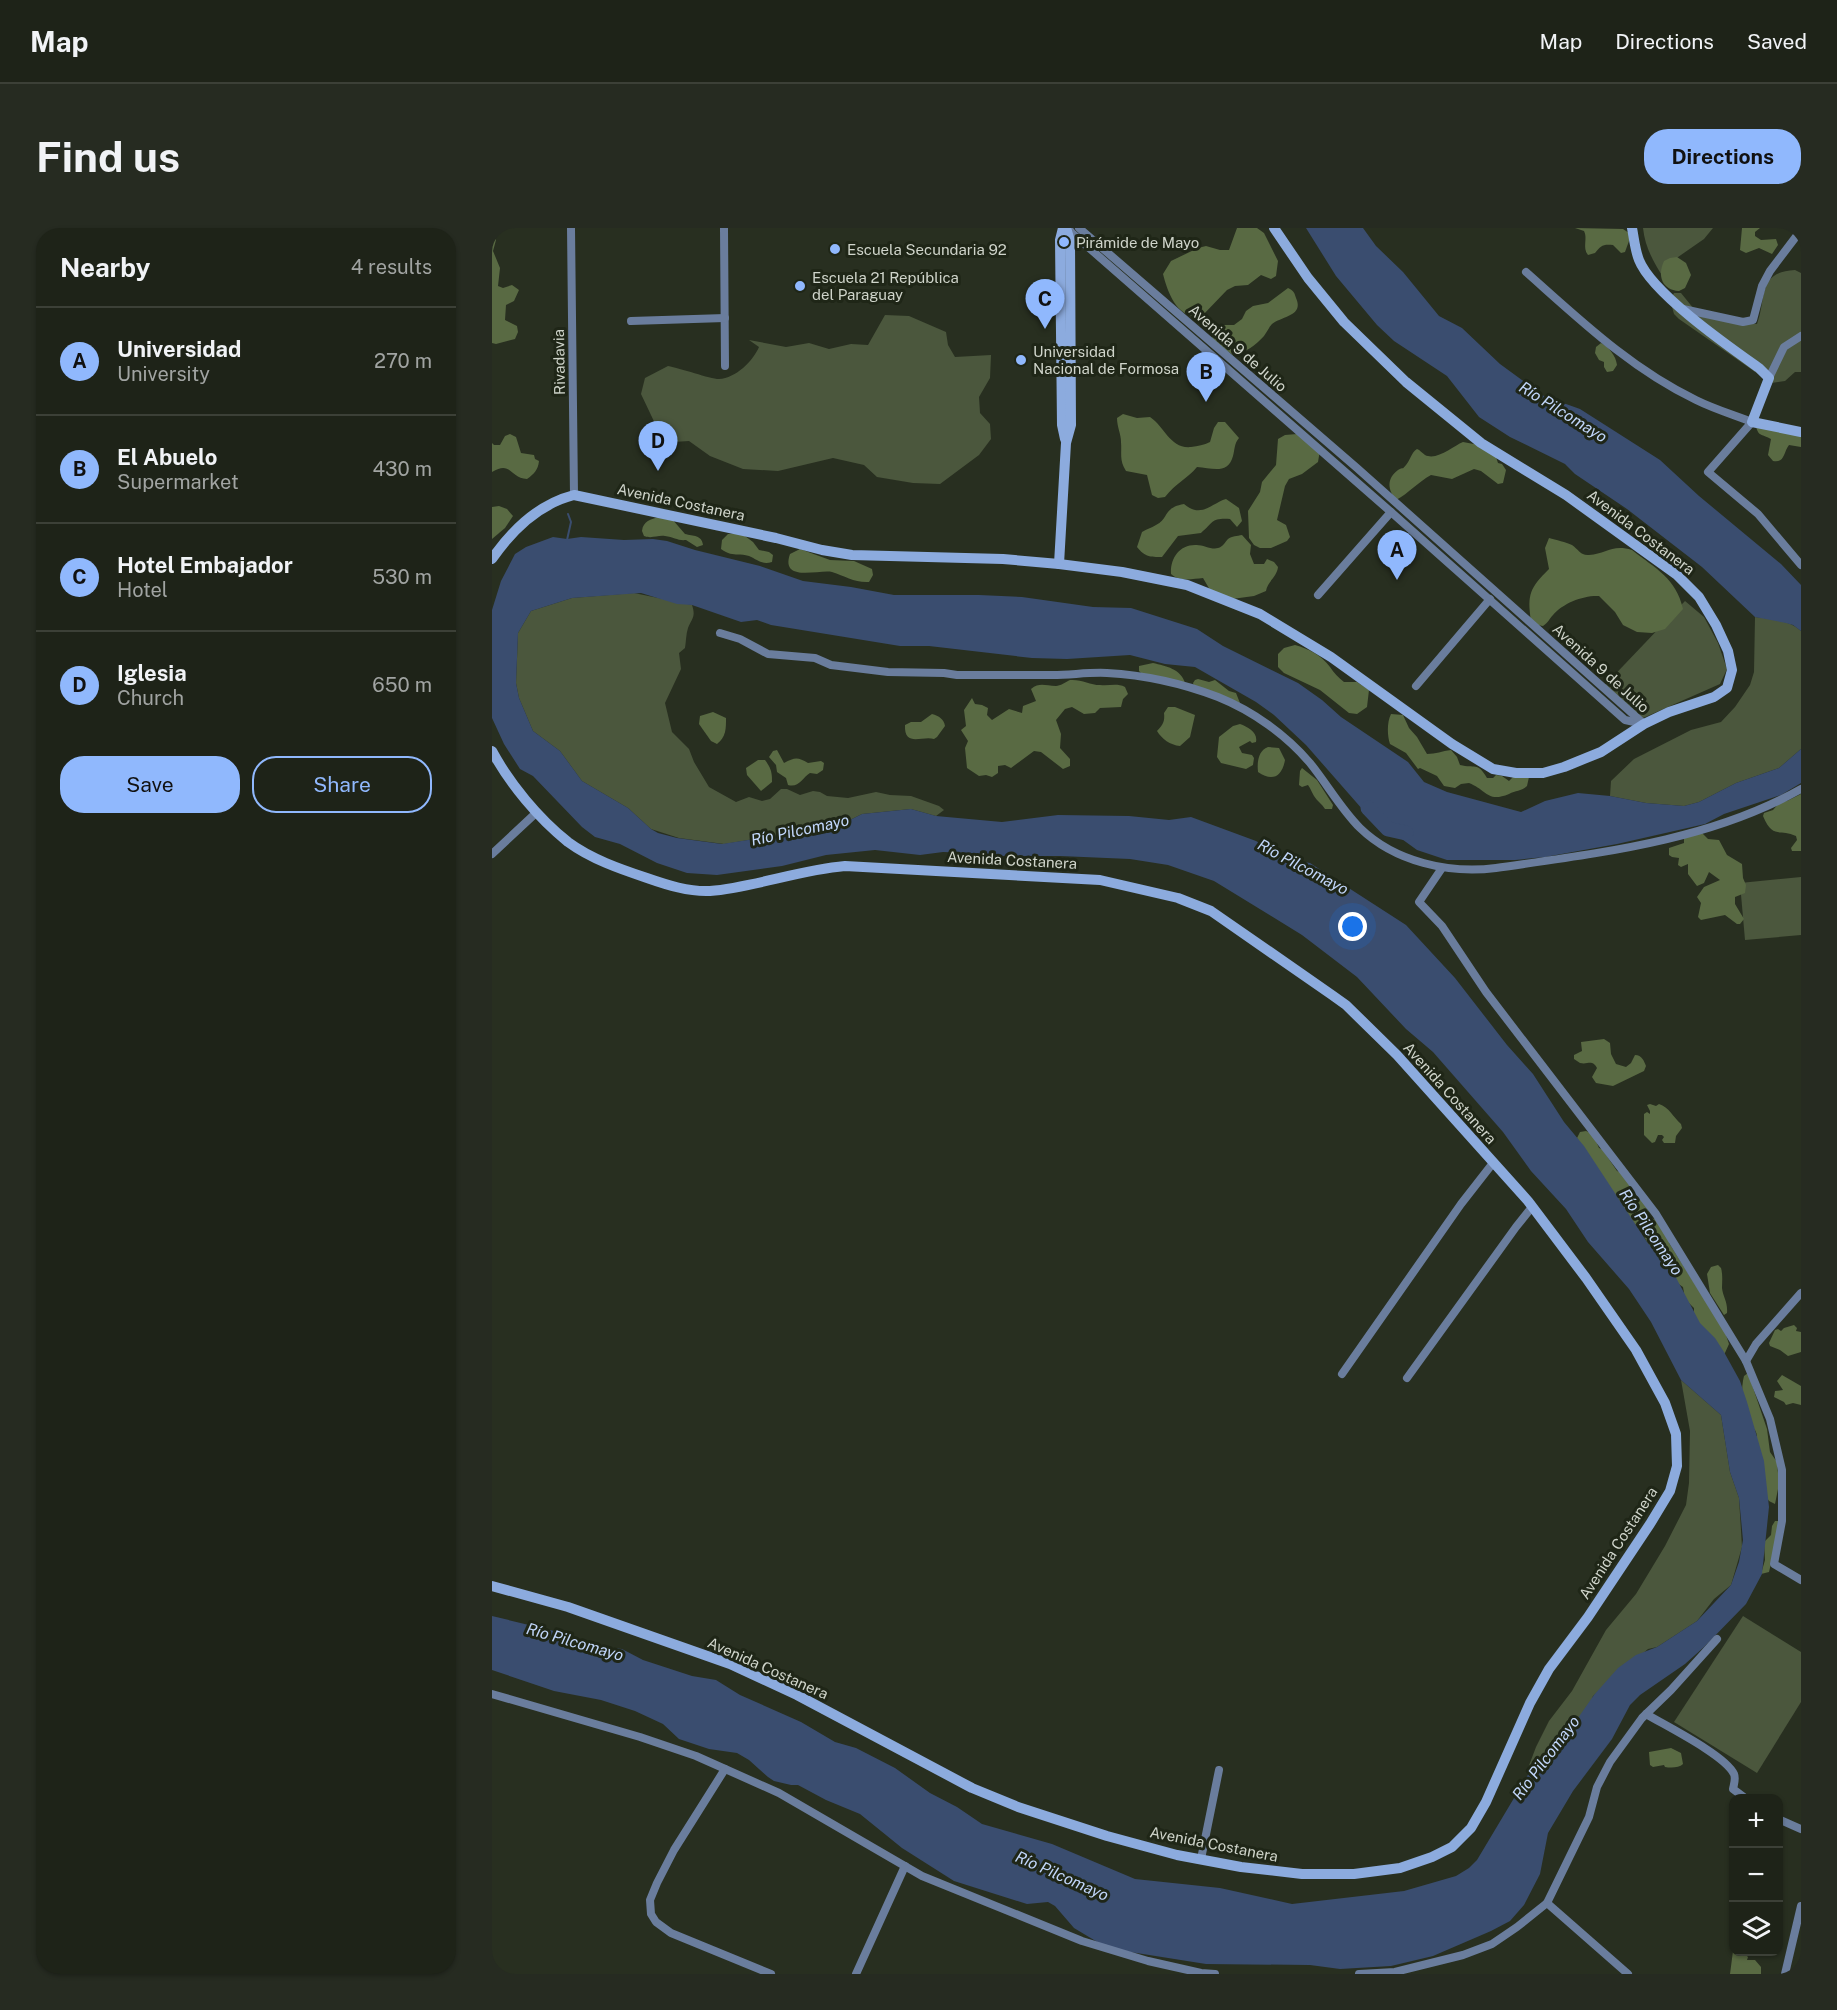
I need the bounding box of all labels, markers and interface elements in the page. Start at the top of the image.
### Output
text: Map [30,25,89,58]
text: Map [1540,29,1582,54]
text: Directions [1615,29,1714,54]
text: Saved [1747,29,1807,54]
button: Directions [1644,129,1801,184]
text: Find us [36,132,180,181]
place label: Pirámide de Mayo [1076,234,1199,251]
marker: Pirámide de Mayo [1057,235,1071,249]
place label: Escuela Secundaria 92 [847,241,1007,258]
marker: Escuela Secundaria 92 [828,242,842,256]
text: Nearby [60,252,150,283]
text: 4 results [351,255,432,279]
place label: Escuela 21 República del Paraguay [812,269,959,303]
marker: Escuela 21 República del Paraguay [793,279,807,293]
pin: C [1026,279,1064,329]
street label: Avenida 9 de Julio [1186,301,1290,395]
street label: Rivadavia [550,329,568,395]
text: Universidad [117,336,241,362]
place label: Universidad Nacional de Formosa [1033,343,1179,377]
text: A [72,349,87,373]
text: 270 m [374,349,432,373]
pin: B [1186,352,1226,402]
marker: Universidad Nacional de Formosa [1014,353,1028,367]
text: University [117,362,210,386]
water label: Río Pilcomayo [1516,377,1611,447]
pin: D [638,422,678,471]
text: El Abuelo [117,444,217,470]
text: B [73,457,86,481]
text: 430 m [373,457,432,481]
text: Supermarket [117,470,239,494]
street label: Avenida Costanera [616,480,746,524]
street label: Avenida Costanera [1584,486,1698,578]
pin: A [1378,530,1416,580]
text: Hotel Embajador [117,552,293,578]
text: C [72,565,87,589]
text: 530 m [372,565,432,589]
text: Hotel [117,578,168,602]
street label: Avenida 9 de Julio [1549,620,1653,716]
text: Iglesia [117,660,187,686]
text: D [72,673,87,697]
text: 650 m [372,673,432,697]
text: Church [117,686,184,710]
button: Save [60,756,240,813]
button: Share [252,756,432,813]
water label: Río Pilcomayo [749,810,851,850]
water label: Río Pilcomayo [1254,835,1352,899]
street label: Avenida Costanera [947,848,1077,872]
your location [1338,912,1367,941]
street label: Avenida Costanera [1400,1039,1500,1147]
water label: Río Pilcomayo [1615,1185,1687,1279]
street label: Avenida Costanera [1575,1484,1661,1602]
water label: Río Pilcomayo [524,1619,626,1665]
street label: Avenida Costanera [705,1634,831,1702]
water label: Río Pilcomayo [1508,1712,1584,1804]
map controls [1729,1794,1783,1956]
button: + [1729,1794,1783,1848]
street label: Avenida Costanera [1148,1823,1280,1865]
water label: Río Pilcomayo [1012,1847,1112,1905]
button: − [1729,1848,1783,1902]
button: layers [1729,1902,1783,1956]

